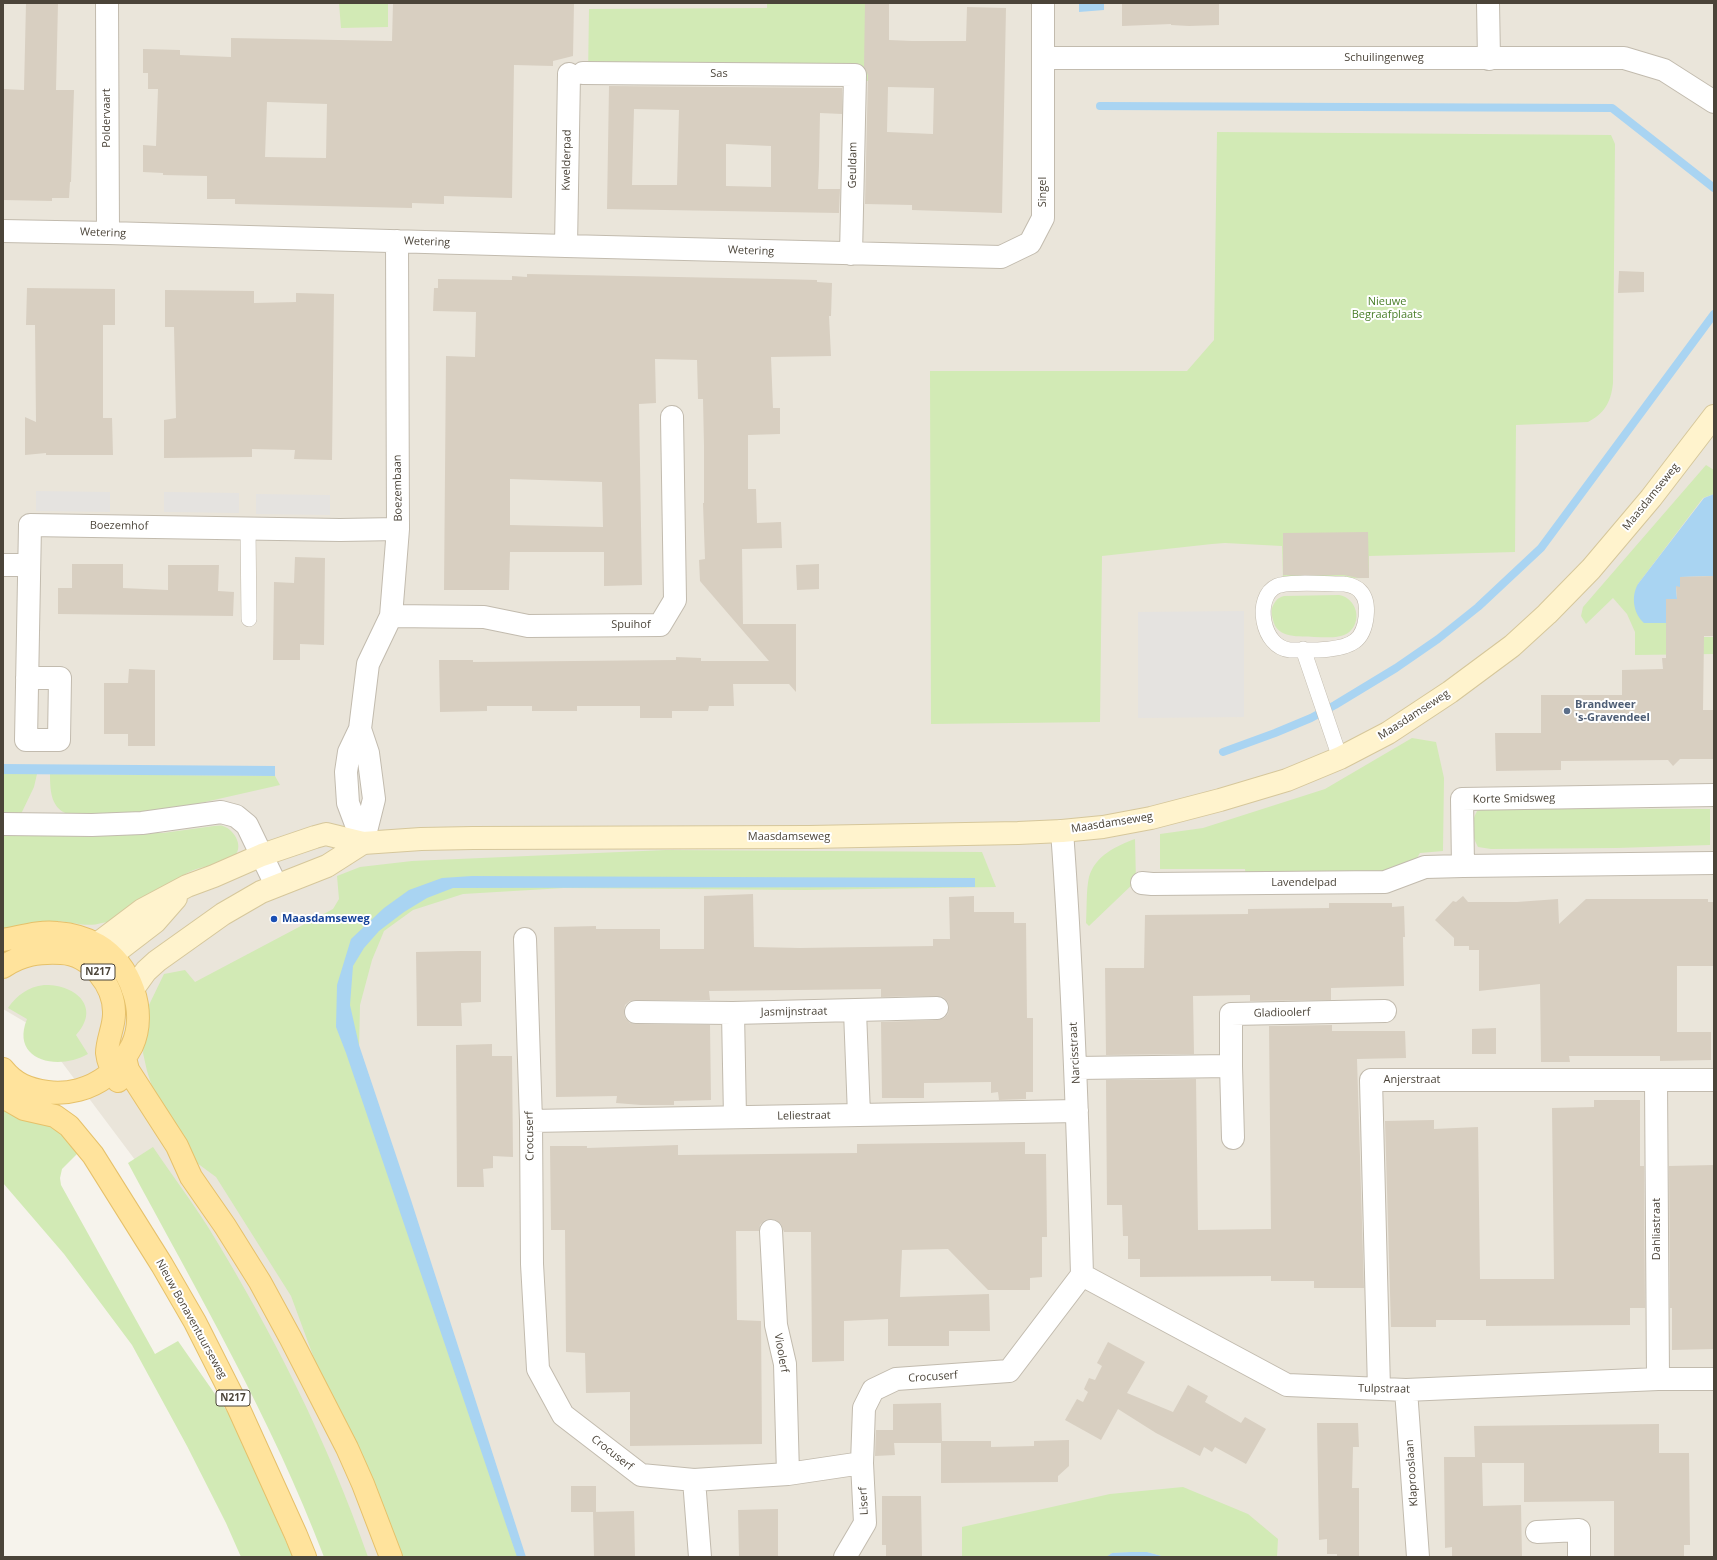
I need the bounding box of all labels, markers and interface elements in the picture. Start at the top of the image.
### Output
street label: Schuilingenweg [1344,51,1424,65]
street label: Sas [710,67,728,81]
street label: Poldervaart [100,88,114,148]
street label: Kwelderpad [560,129,574,191]
street label: Geuldam [846,142,860,188]
street label: Singel [1036,177,1050,207]
street label: Wetering [80,226,126,240]
street label: Wetering [404,235,450,249]
street label: Wetering [728,244,774,258]
park label: Nieuwe Begraafplaats [1352,295,1422,321]
street label: Boezembaan [391,454,405,522]
street label: Maasdamseweg [1620,461,1682,533]
street label: Boezemhof [90,519,148,533]
street label: Spuihof [611,618,651,632]
street label: Maasdamseweg [1376,687,1452,743]
place label: Brandweer 's-Gravendeel [1575,698,1650,724]
marker: Brandweer 's-Gravendeel [1562,706,1572,716]
street label: Korte Smidsweg [1473,792,1555,806]
street label: Maasdamseweg [1070,810,1154,836]
street label: Maasdamseweg [748,830,830,844]
street label: Lavendelpad [1271,876,1337,890]
place label: Maasdamseweg [282,912,370,926]
marker: Maasdamseweg [269,914,279,924]
road number: N217 [81,964,115,980]
street label: Jasmijnstraat [761,1005,827,1019]
street label: Gladioolerf [1254,1006,1310,1020]
street label: Narcisstraat [1067,1022,1083,1084]
street label: Anjerstraat [1384,1073,1440,1087]
street label: Leliestraat [777,1109,831,1123]
street label: Crocuserf [523,1111,537,1161]
street label: Dahliastraat [1650,1198,1664,1260]
street label: Nieuw Bonaventuurseweg [153,1257,229,1381]
street label: Vioolerf [771,1332,791,1374]
street label: Crocuserf [908,1369,958,1385]
street label: Tulpstraat [1358,1382,1410,1396]
road number: N217 [216,1390,250,1406]
street label: Crocuserf [588,1433,636,1473]
street label: Klaprooslaan [1403,1439,1421,1507]
street label: Liserf [857,1487,871,1515]

